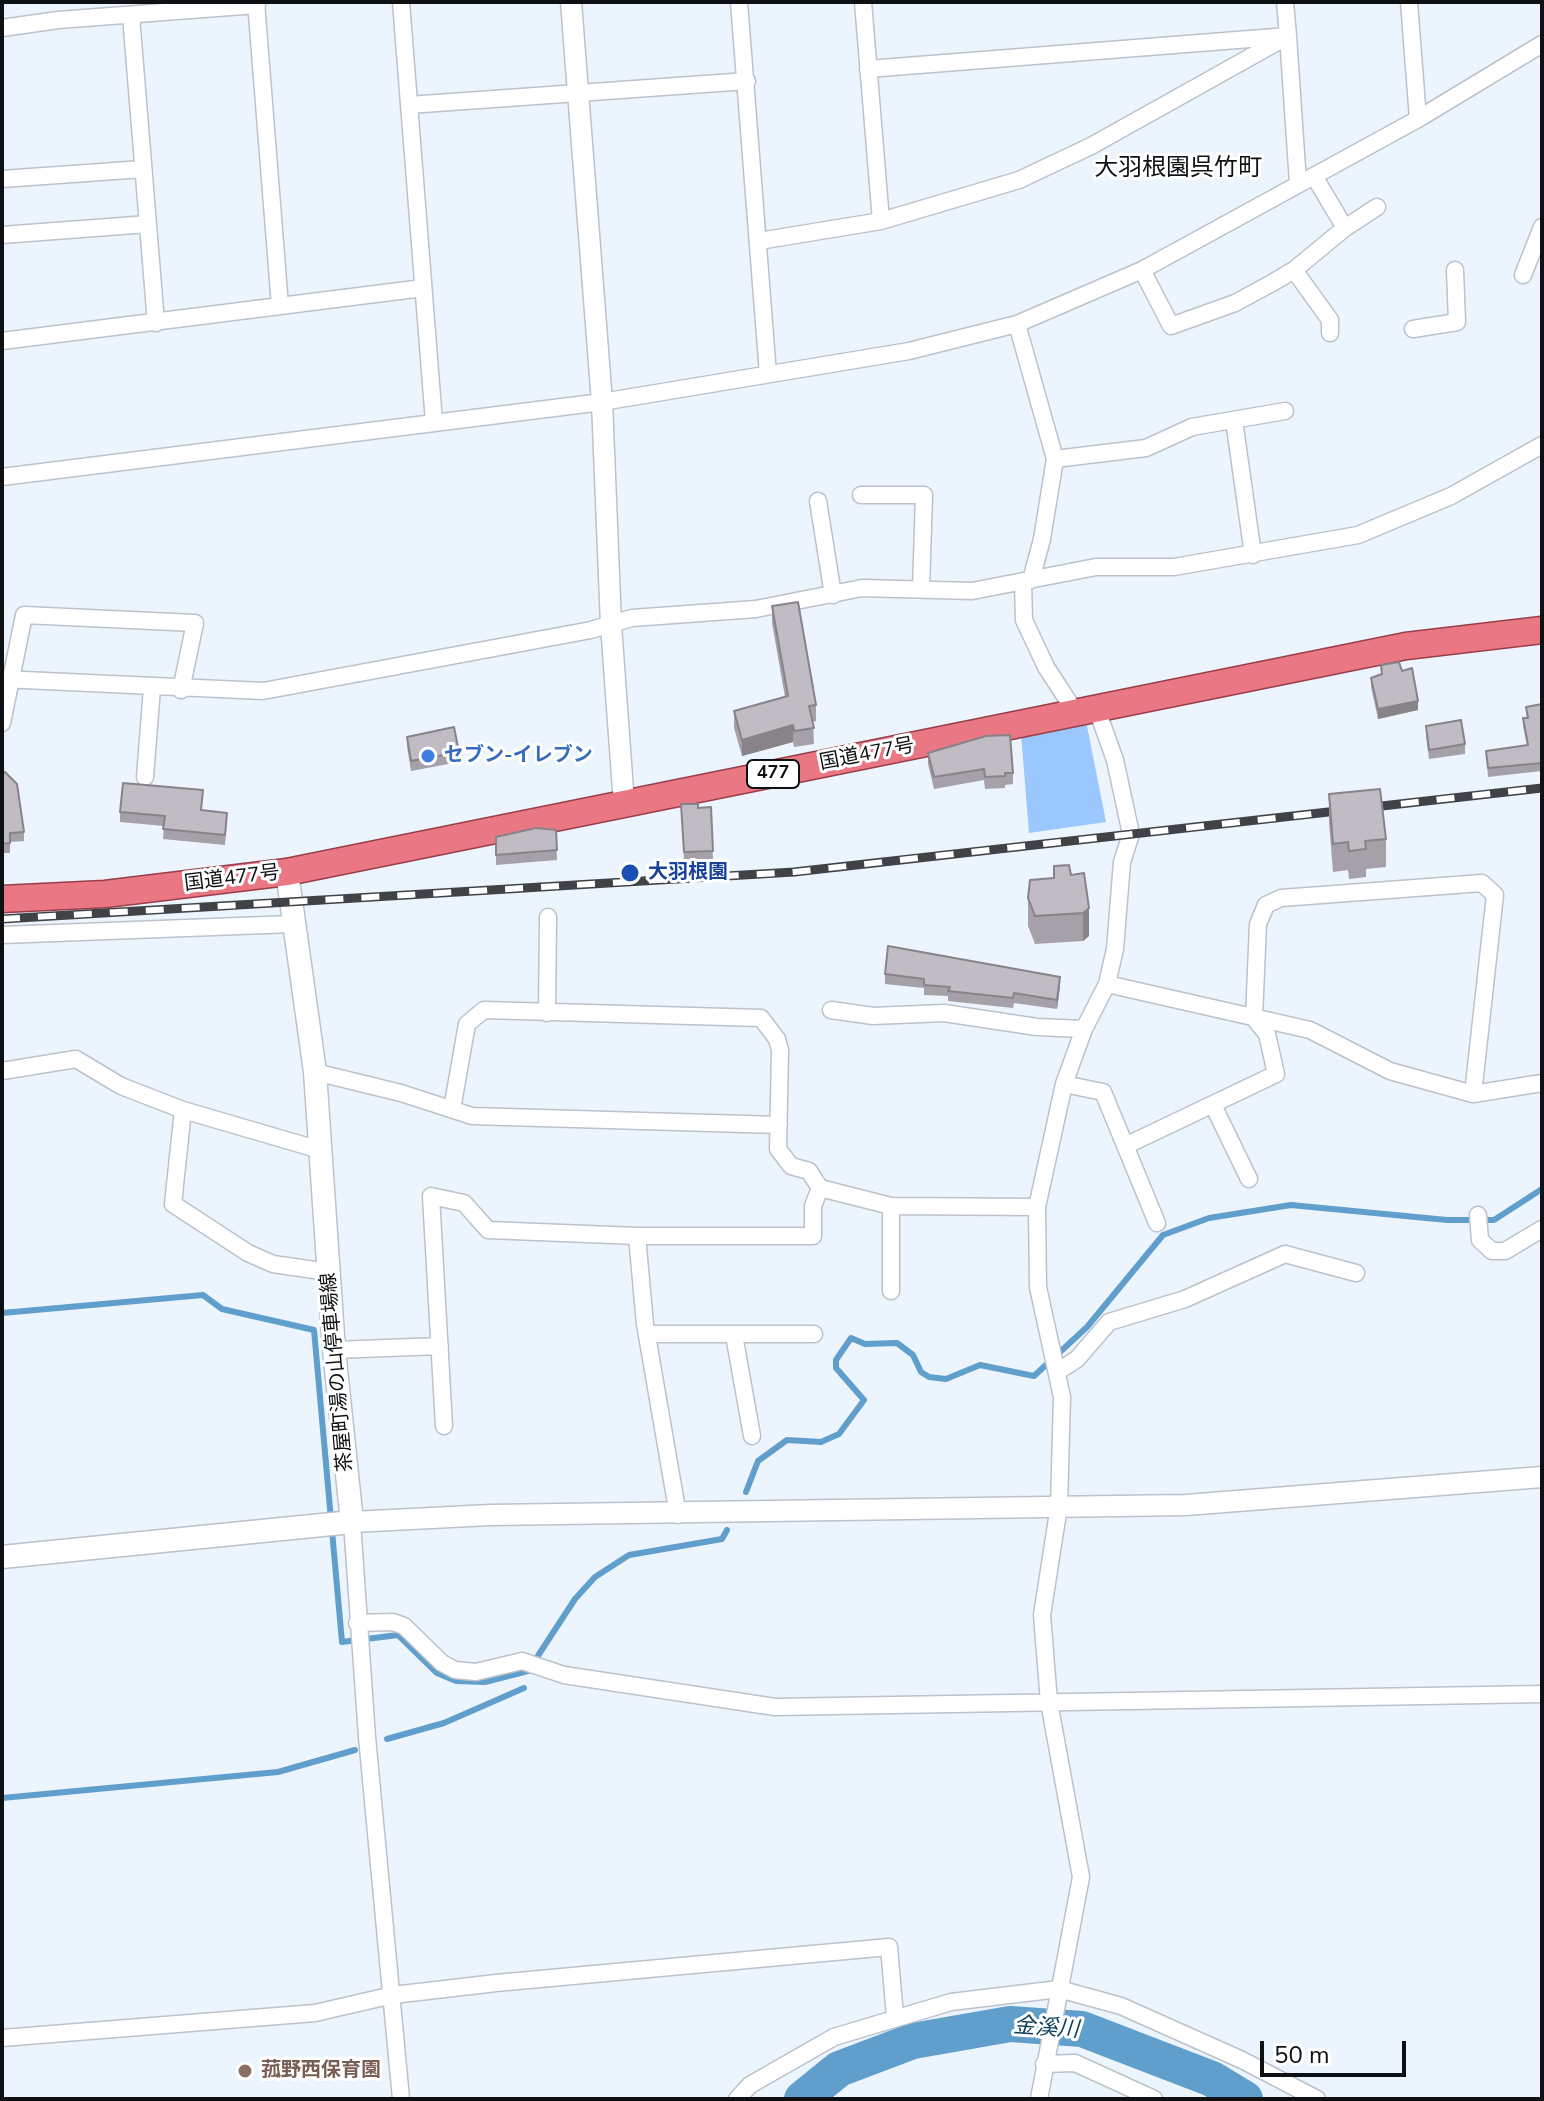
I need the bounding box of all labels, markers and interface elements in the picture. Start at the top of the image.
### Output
district label: 大羽根園呉竹町 [1094,155,1262,183]
street label: 国道477号 [818,734,916,776]
place label: セブン-イレブン [444,744,593,768]
marker: セブン-イレブン [419,747,437,765]
road number: 477 [747,760,799,788]
street label: 国道477号 [183,861,281,897]
place label: 大羽根園 [648,861,728,885]
marker: 大羽根園 [619,862,641,884]
street label: 茶屋町湯の山停車場線 [317,1271,359,1473]
water label: 金溪川 [1012,2014,1080,2044]
scale bar [1264,2025,1410,2075]
text: 50 m [1274,2039,1330,2071]
place label: 菰野西保育園 [261,2059,381,2083]
marker: 菰野西保育園 [236,2062,254,2080]

